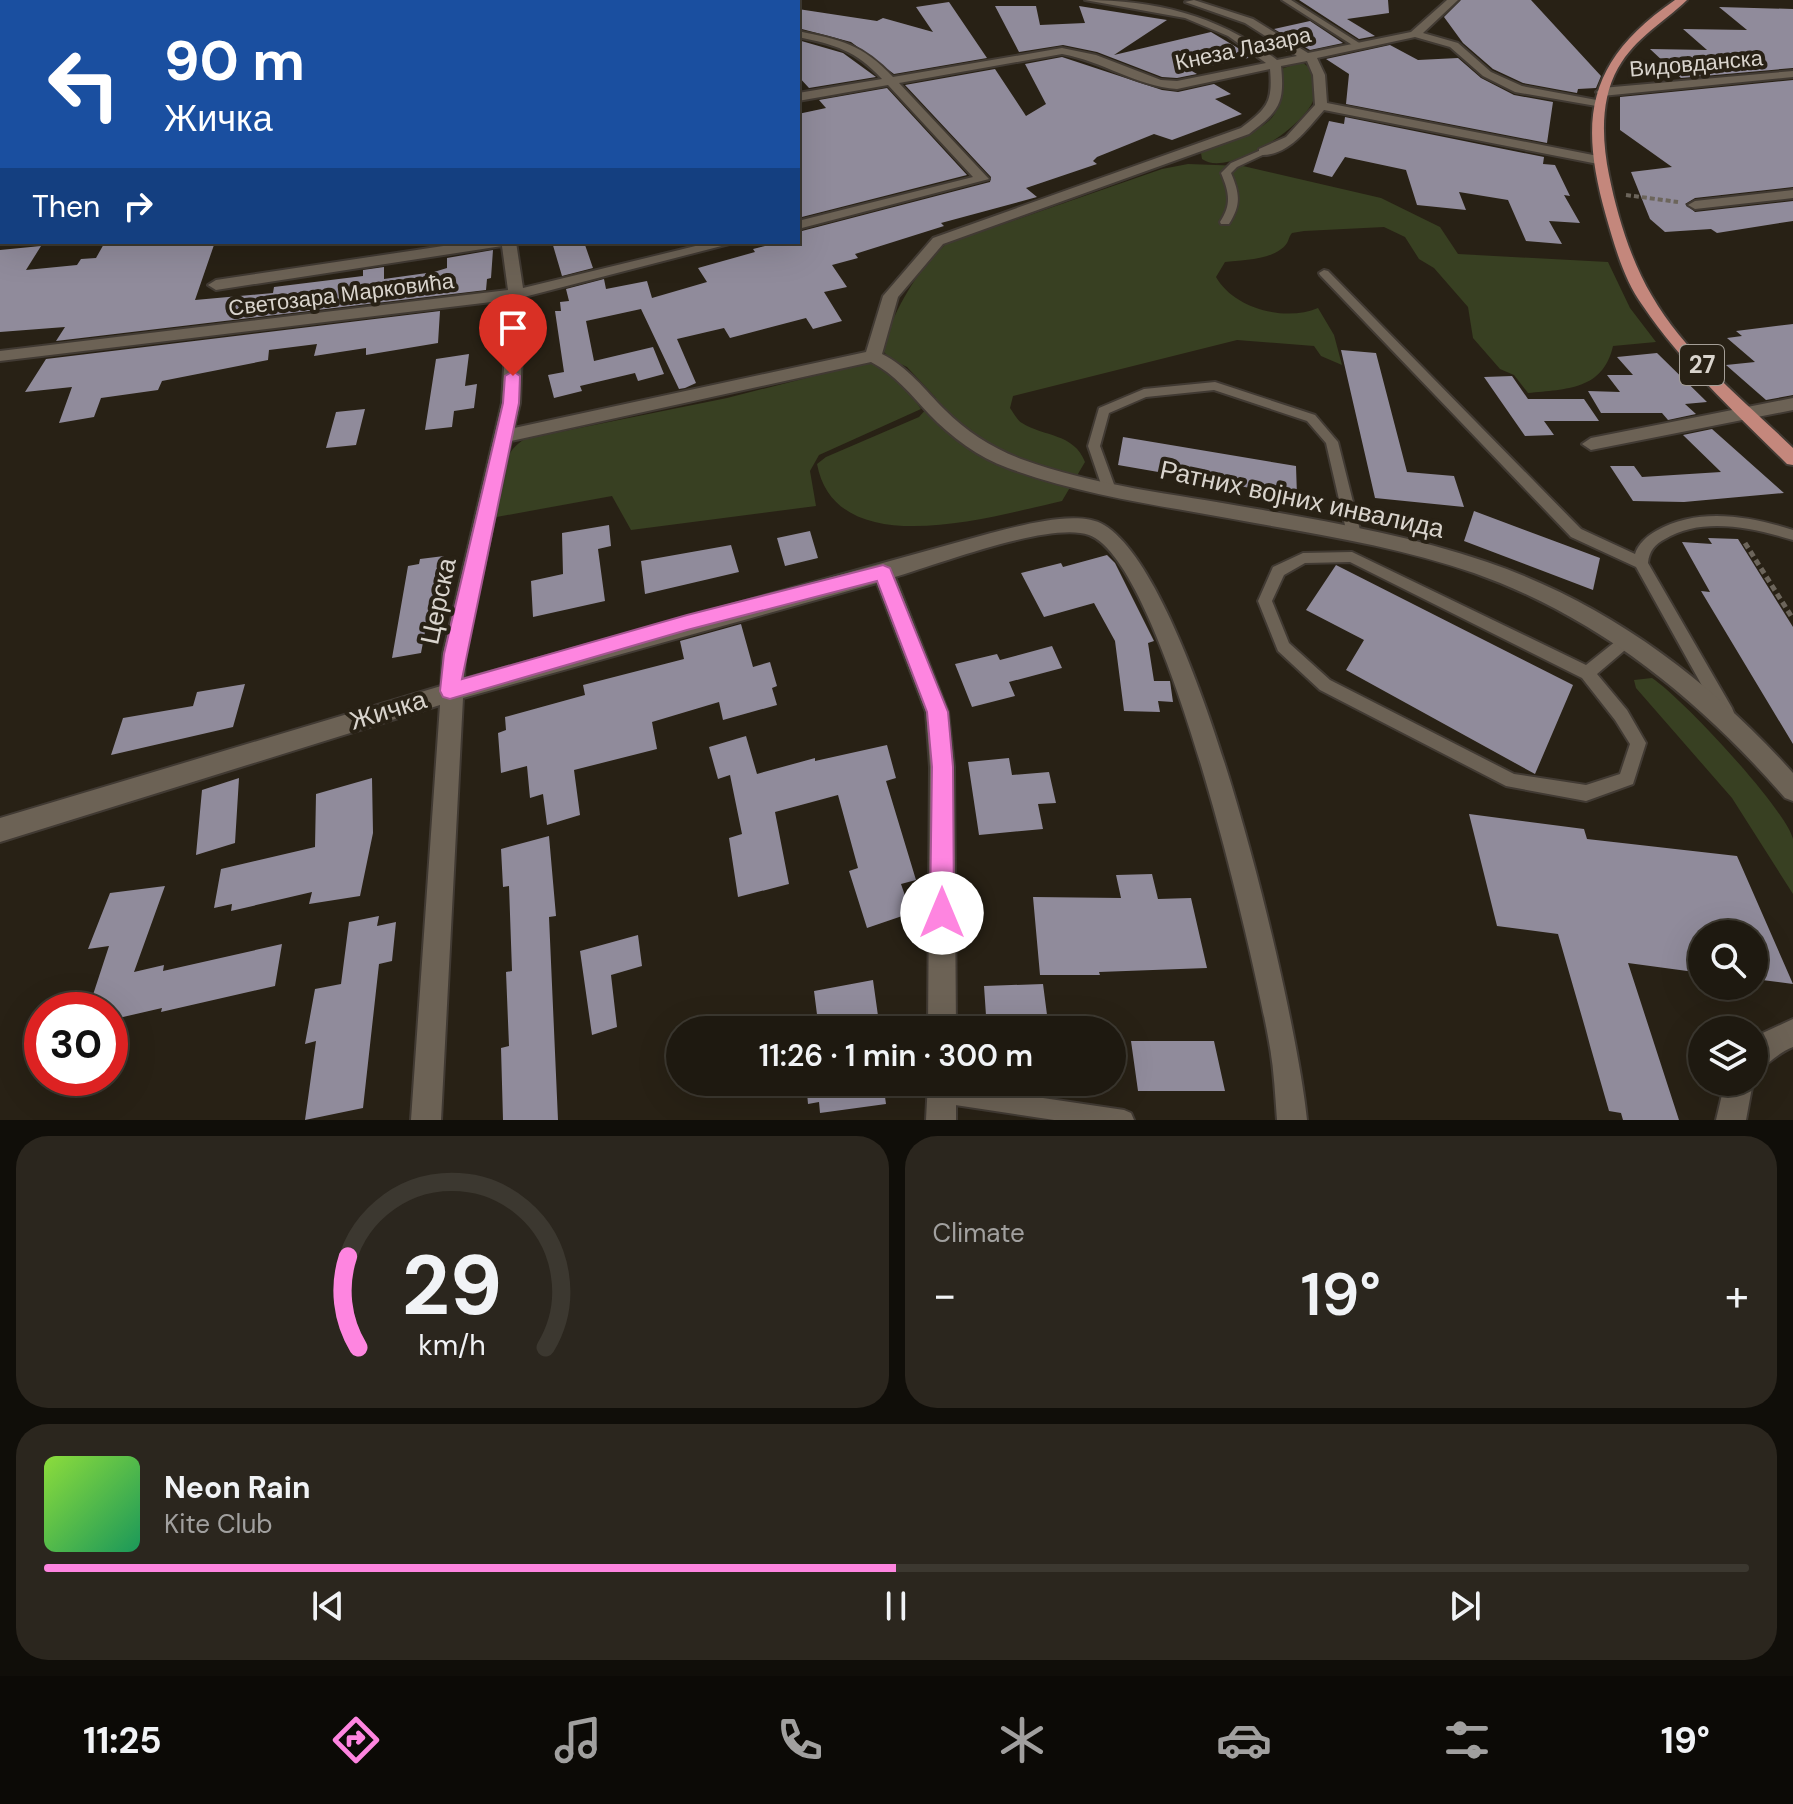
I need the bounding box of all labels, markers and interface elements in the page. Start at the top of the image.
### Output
street label: Кнеза Лазара [1173,20,1314,77]
text: 90 m [164,24,305,97]
icon: left [32,32,136,136]
street label: Видовданска [1628,43,1765,84]
text: Жичка [164,95,273,142]
icon: right [116,184,160,228]
text: Then [32,187,100,226]
street label: Светозара Марковића [227,266,456,323]
pin [479,294,547,376]
icon: arrive [491,306,535,350]
road number: 27 [1680,345,1724,385]
street label: Ратних војних инвалида [1157,452,1448,546]
street label: Церска [412,554,464,647]
street label: Жичка [346,682,431,738]
position arrow [900,871,984,955]
map controls [1688,920,1768,1096]
button: search [1688,920,1768,1000]
speed limit sign: 30 [24,992,128,1096]
button: layers [1688,1016,1768,1096]
text: 11:26 · 1 min · 300 m [759,1036,1033,1075]
text: Climate [933,1216,1025,1250]
text: 29 [402,1231,502,1340]
text: 19° [1301,1255,1381,1334]
text: − [933,1266,957,1324]
text: + [1725,1266,1749,1324]
text: km/h [418,1327,486,1364]
text: Neon Rain [164,1468,310,1507]
text: Kite Club [164,1507,273,1541]
icon: previous [306,1584,350,1628]
icon: pause [874,1584,918,1628]
icon: next [1443,1584,1487,1628]
icon: directions [328,1712,384,1768]
icon: music [550,1712,606,1768]
icon: phone [772,1712,828,1768]
icon: climate [994,1712,1050,1768]
icon: car [1216,1712,1272,1768]
icon: filters [1439,1712,1495,1768]
text: 11:25 [83,1717,162,1764]
text: 19° [1661,1717,1710,1764]

